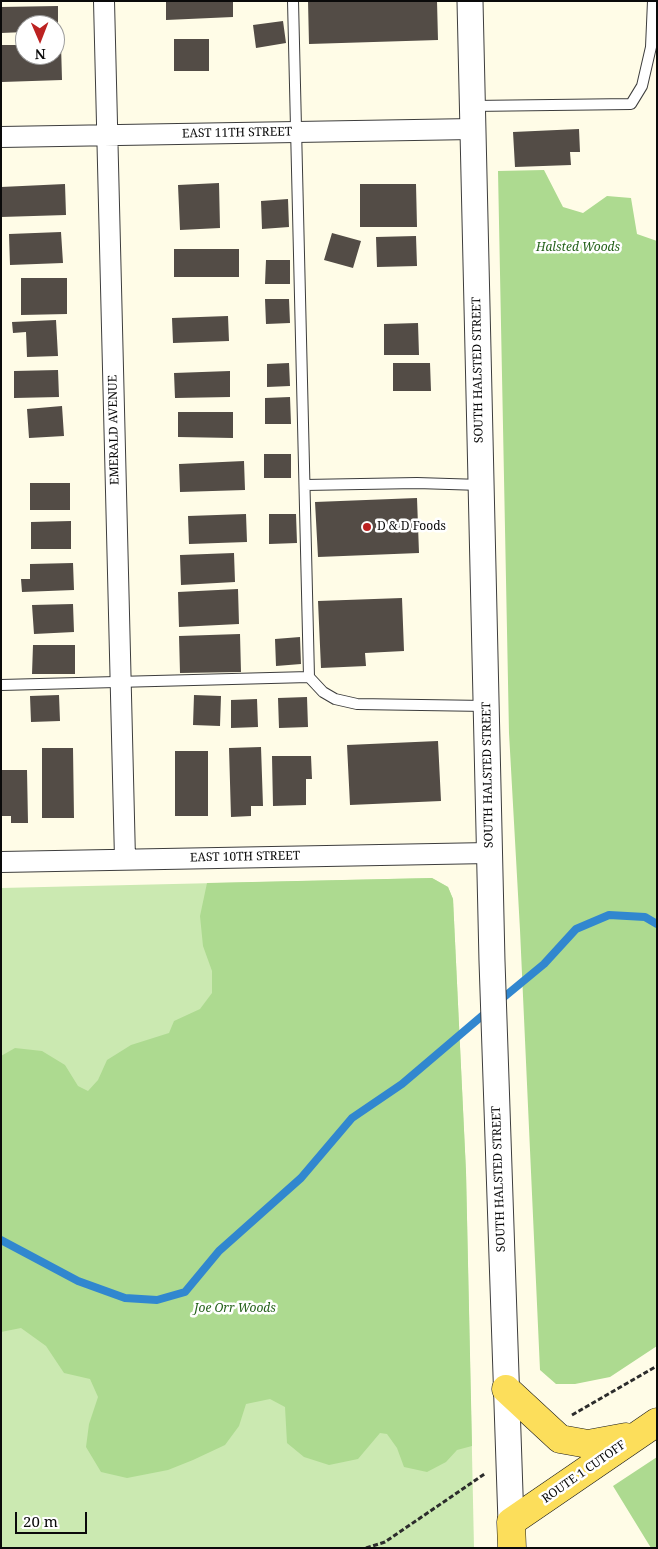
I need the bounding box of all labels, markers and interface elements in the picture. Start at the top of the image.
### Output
north arrow [15,15,65,65]
text: N [35,45,46,64]
street label: EAST 11TH STREET [182,125,292,141]
park label: Halsted Woods [536,241,620,255]
street label: SOUTH HALSTED STREET [470,297,486,443]
street label: EMERALD AVENUE [106,375,122,485]
place label: D & D Foods [377,520,446,534]
marker: D & D Foods [361,521,373,533]
street label: SOUTH HALSTED STREET [480,702,496,848]
street label: EAST 10TH STREET [190,849,300,865]
street label: SOUTH HALSTED STREET [489,1106,509,1252]
park label: Joe Orr Woods [194,1302,276,1316]
street label: ROUTE 1 CUTOFF [539,1438,629,1506]
scale bar [18,1502,90,1534]
text: 20 m [23,1511,58,1531]

